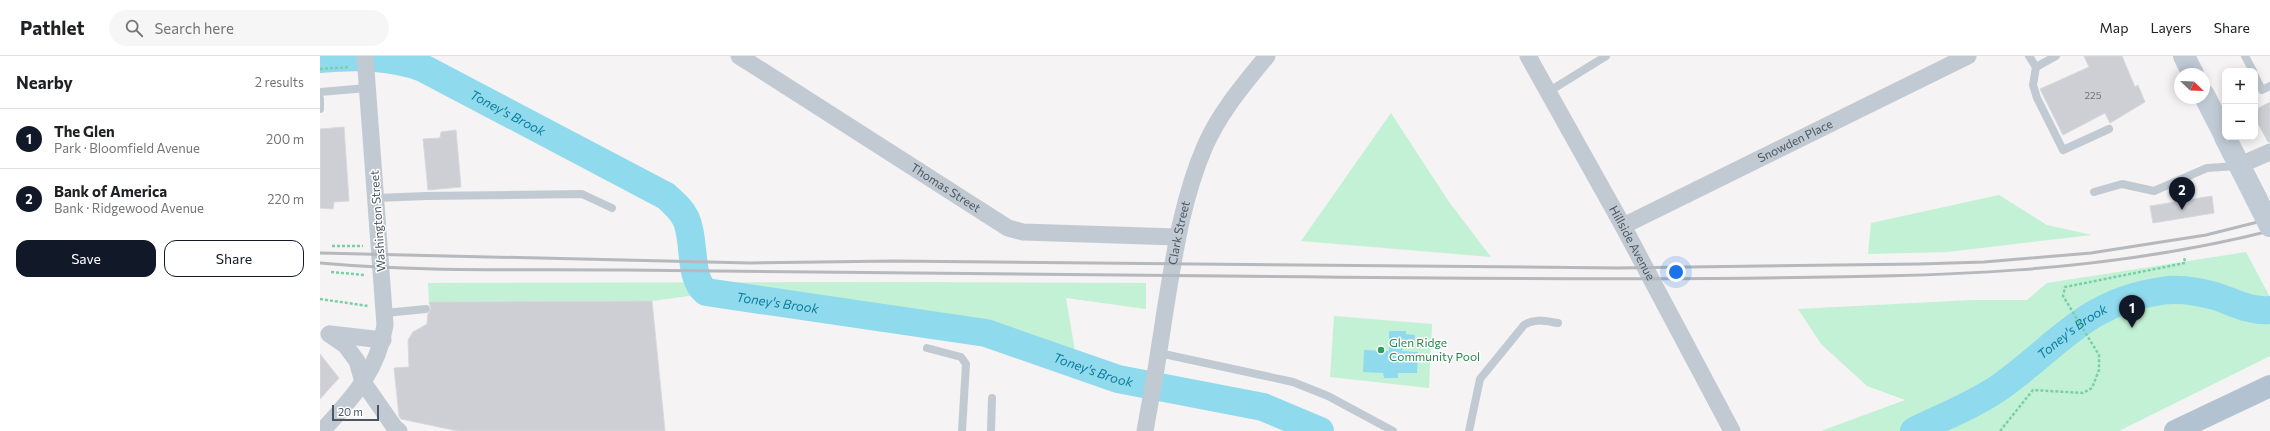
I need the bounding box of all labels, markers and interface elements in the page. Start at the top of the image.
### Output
search box [109,10,389,46]
text: Pathlet [20,16,85,39]
icon: search [123,17,145,39]
text: Search here [155,19,234,37]
text: Map [2100,19,2128,36]
text: Layers [2150,19,2192,36]
text: Share [2214,19,2250,36]
north arrow [2174,68,2210,104]
map controls [2222,68,2258,140]
button: + [2222,68,2258,104]
text: Nearby [16,72,73,93]
text: 2 results [255,74,304,90]
water label: Toney's Brook [467,86,549,140]
house number: 225 [2085,89,2102,101]
button: − [2222,104,2258,140]
street label: Snowden Place [1755,116,1835,165]
text: The Glen [54,122,115,140]
text: 1 [26,131,32,147]
text: 200 m [266,131,304,147]
text: Park · Bloomfield Avenue [54,140,200,156]
street label: Thomas Street [908,160,984,215]
street label: Washington Street [366,170,388,272]
pin: 2 [2169,177,2195,210]
text: Bank of America [54,182,167,200]
text: 2 [25,191,33,207]
text: 220 m [267,191,304,207]
street label: Clark Street [1165,199,1192,266]
text: Bank · Ridgewood Avenue [54,200,204,216]
street label: Hillside Avenue [1607,203,1658,282]
button: Save [16,240,156,277]
button: Share [164,240,304,277]
your location [1666,262,1686,282]
water label: Toney's Brook [735,289,821,317]
pin: 1 [2119,295,2145,328]
water label: Toney's Brook [2034,300,2111,362]
place label: Glen Ridge Community Pool [1389,335,1480,363]
marker: Glen Ridge Community Pool [1376,345,1386,355]
water label: Toney's Brook [1051,349,1135,390]
scale bar [332,403,379,422]
text: 20 m [338,405,363,418]

